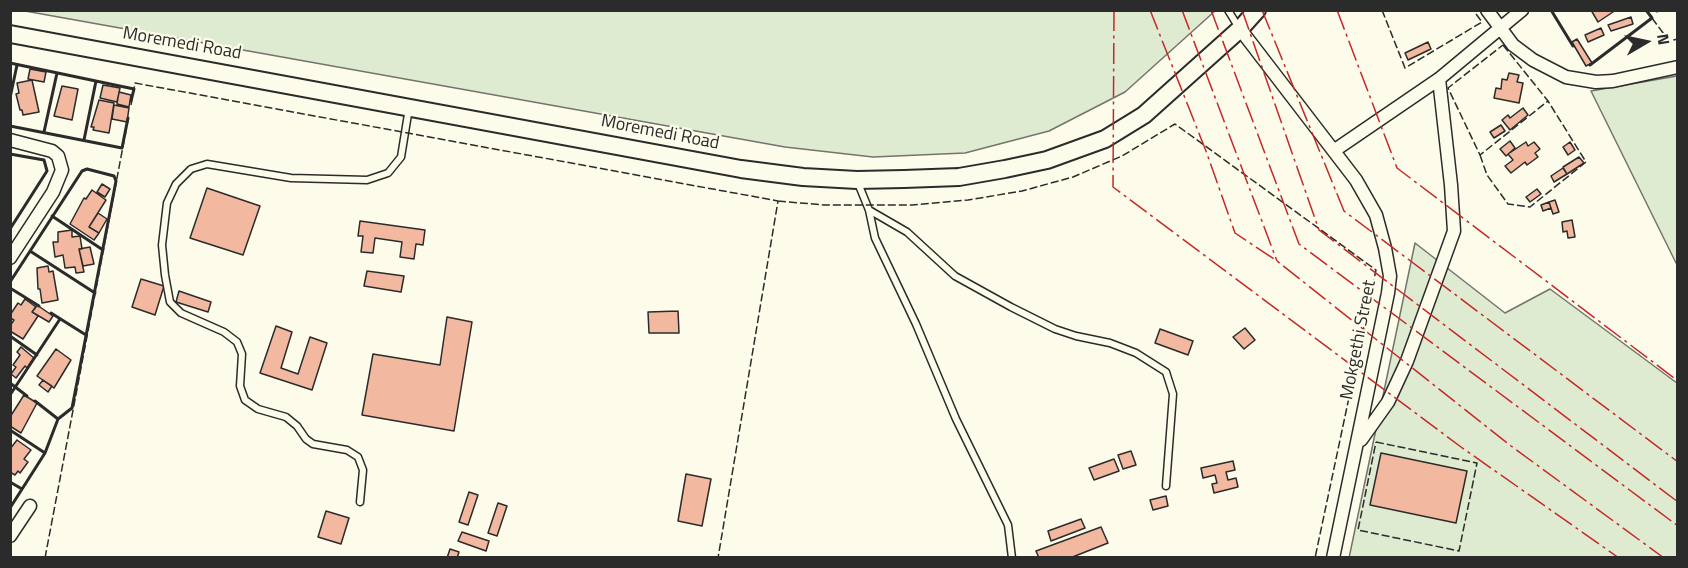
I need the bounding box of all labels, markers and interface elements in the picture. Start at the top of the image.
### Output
north arrow [1616,12,1676,72]
street label: Moremedi Road [121,23,243,65]
text: N [1651,32,1676,47]
street label: Moremedi Road [599,111,721,155]
street label: Mokgethi Street [1337,278,1381,402]

